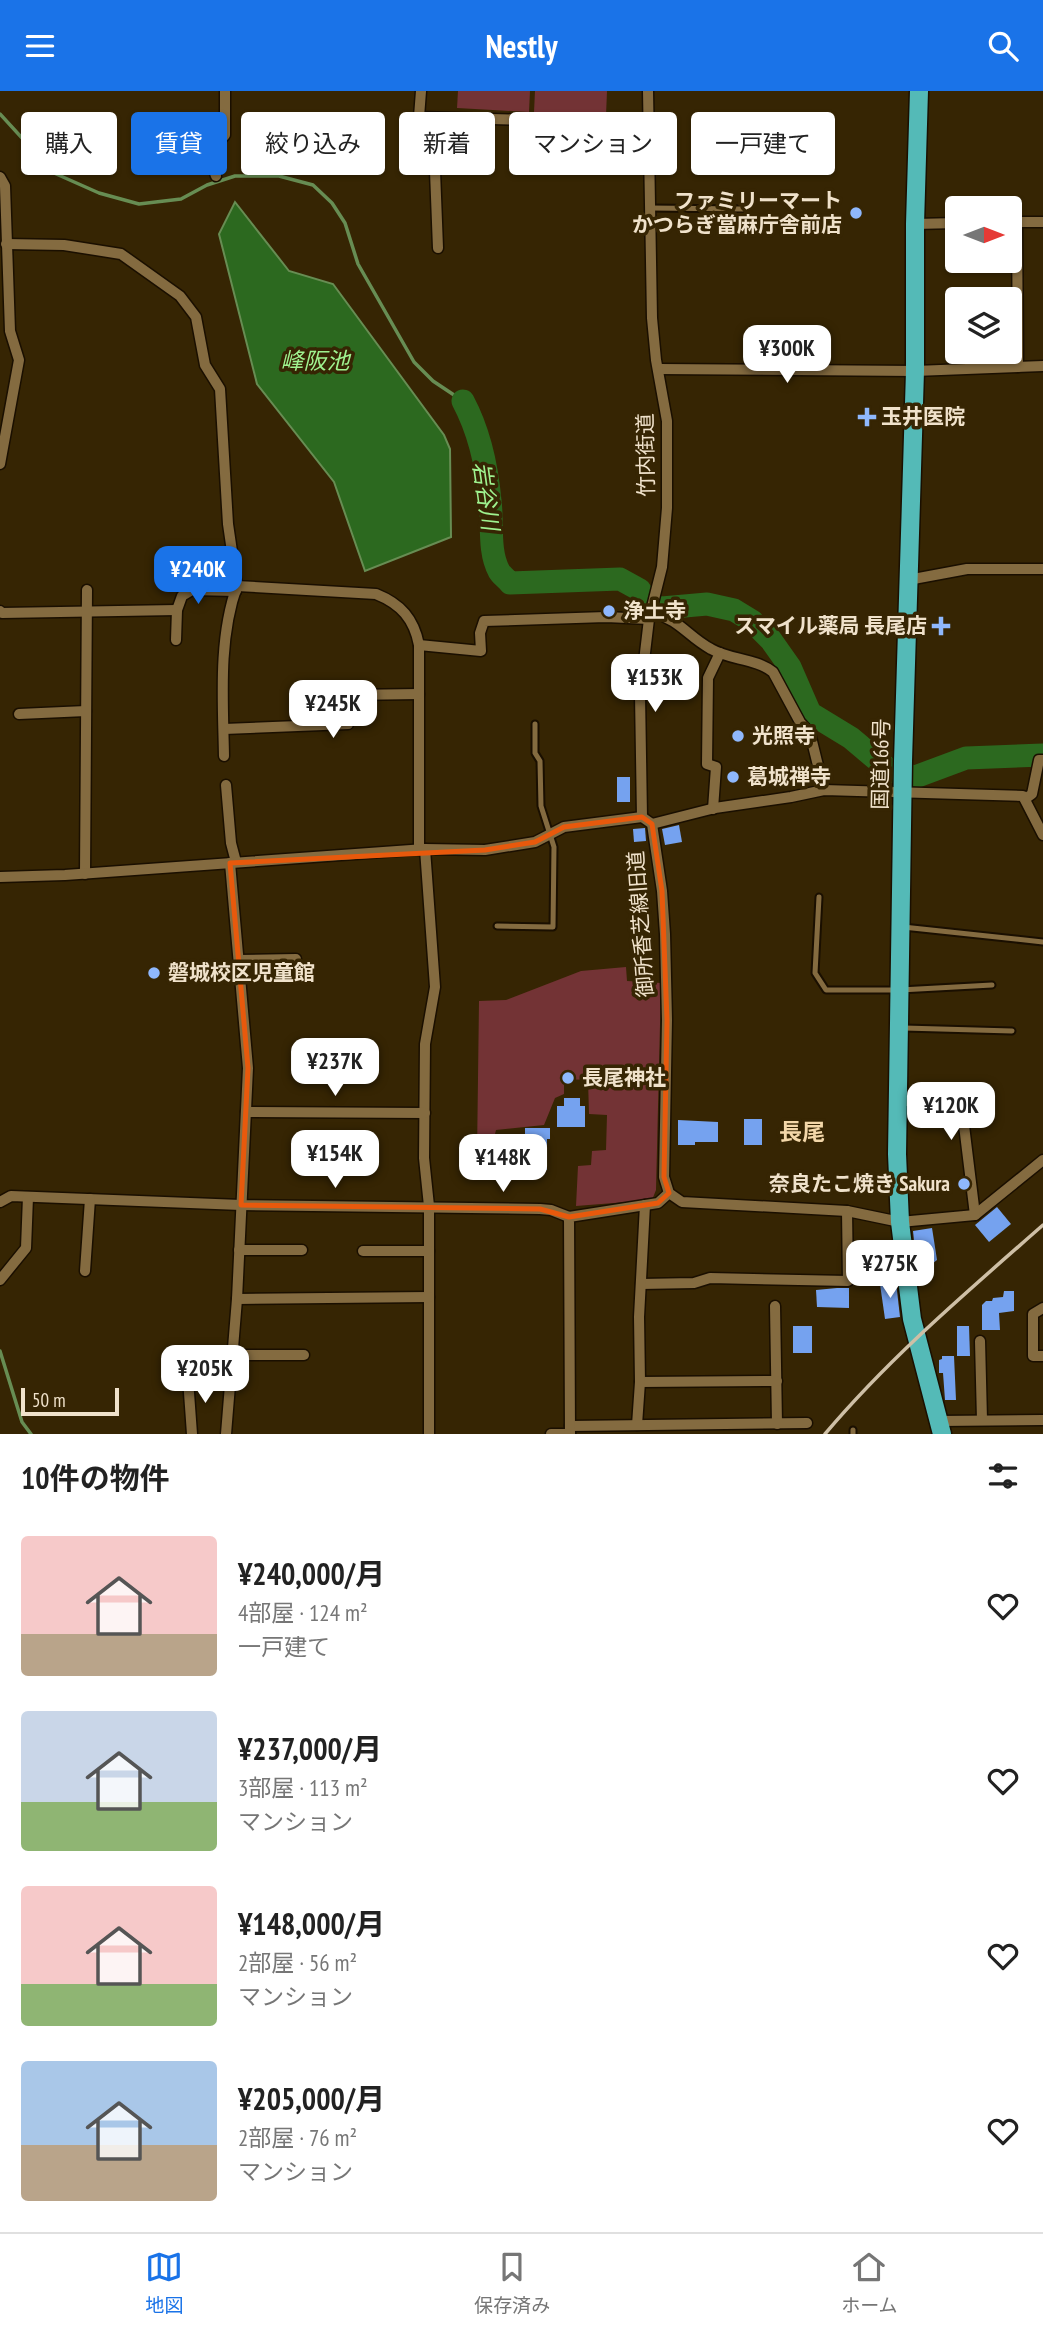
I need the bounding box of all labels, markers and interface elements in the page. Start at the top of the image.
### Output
text: Nestly [485,25,558,67]
icon: menu [21,27,59,65]
icon: search [984,27,1022,65]
chip: 購入 [21,112,117,175]
chip: 賃貸 [131,112,227,175]
chip: 絞り込み [241,112,385,175]
chip: 新着 [399,112,495,175]
chip: マンション [509,112,677,175]
chip: 一戸建て [691,112,835,175]
place label: ファミリーマート かつらぎ當麻庁舎前店 [632,187,842,238]
north arrow [945,196,1022,273]
map controls [945,196,1022,364]
marker: ファミリーマート かつらぎ當麻庁舎前店 [848,205,864,221]
button: layers [945,287,1022,364]
pin: ¥300K [738,325,836,385]
text: ¥300K [759,333,815,362]
water label: 峰阪池 [281,346,352,375]
place label: 玉井医院 [881,403,965,430]
marker: 玉井医院 [859,409,875,425]
street label: 竹内街道 [631,413,660,497]
water label: 岩谷川 [467,460,506,535]
pin: ¥240K [149,547,247,606]
text: ¥240K [170,554,226,583]
place label: 浄土寺 [623,597,686,624]
marker: 浄土寺 [601,603,617,619]
place label: スマイル薬局 長尾店 [734,612,927,639]
marker: スマイル薬局 長尾店 [933,618,949,634]
pin: ¥153K [606,655,704,714]
text: ¥153K [627,662,683,691]
pin: ¥245K [284,681,382,740]
text: ¥245K [305,688,361,717]
street label: 国道166号 [866,718,895,810]
place label: 光照寺 [752,722,815,749]
marker: 光照寺 [730,728,746,744]
place label: 葛城禅寺 [747,763,831,790]
marker: 葛城禅寺 [725,769,741,785]
street label: 御所香芝線旧道 [622,850,659,998]
place label: 磐城校区児童館 [168,959,315,986]
marker: 磐城校区児童館 [146,965,162,981]
pin: ¥237K [286,1039,384,1098]
text: ¥237K [307,1046,363,1075]
place label: 長尾神社 [582,1064,666,1091]
marker: 長尾神社 [560,1070,576,1086]
pin: ¥120K [902,1083,1000,1142]
text: ¥120K [923,1090,979,1119]
district label: 長尾 [779,1117,825,1146]
pin: ¥154K [286,1131,384,1190]
pin: ¥148K [454,1135,552,1194]
text: ¥154K [307,1138,363,1167]
text: ¥148K [475,1142,531,1171]
place label: 奈良たこ焼き Sakura [769,1170,950,1197]
marker: 奈良たこ焼き Sakura [956,1176,972,1192]
pin: ¥275K [841,1241,939,1300]
text: ¥275K [862,1248,918,1277]
pin: ¥205K [156,1345,254,1405]
text: ¥205K [177,1353,233,1382]
scale bar [21,1385,119,1417]
text: 50 m [32,1388,66,1412]
icon: filters [984,1457,1022,1495]
text: 10件の物件 [21,1458,170,1497]
text: ¥240,000/月 [238,1554,385,1593]
icon: home [77,1564,161,1648]
icon: heart [984,1587,1022,1625]
text: 4部屋 · 124 m² [238,1598,368,1627]
text: 一戸建て [238,1632,330,1661]
text: ¥237,000/月 [238,1729,382,1768]
icon: home [77,1739,161,1823]
icon: heart [984,1762,1022,1800]
text: 3部屋 · 113 m² [238,1773,368,1802]
text: マンション [238,1807,353,1836]
text: ¥148,000/月 [238,1904,385,1943]
icon: home [77,1914,161,1998]
icon: heart [984,1937,1022,1975]
text: 2部屋 · 56 m² [238,1948,357,1977]
text: マンション [238,1982,353,2011]
text: ¥205,000/月 [238,2079,385,2118]
icon: home [77,2089,161,2173]
icon: heart [984,2112,1022,2150]
text: 2部屋 · 76 m² [238,2123,357,2152]
text: マンション [238,2157,353,2186]
tab: 地図 [145,2248,183,2317]
tab: 保存済み [474,2248,550,2317]
tab: ホーム [841,2248,898,2317]

